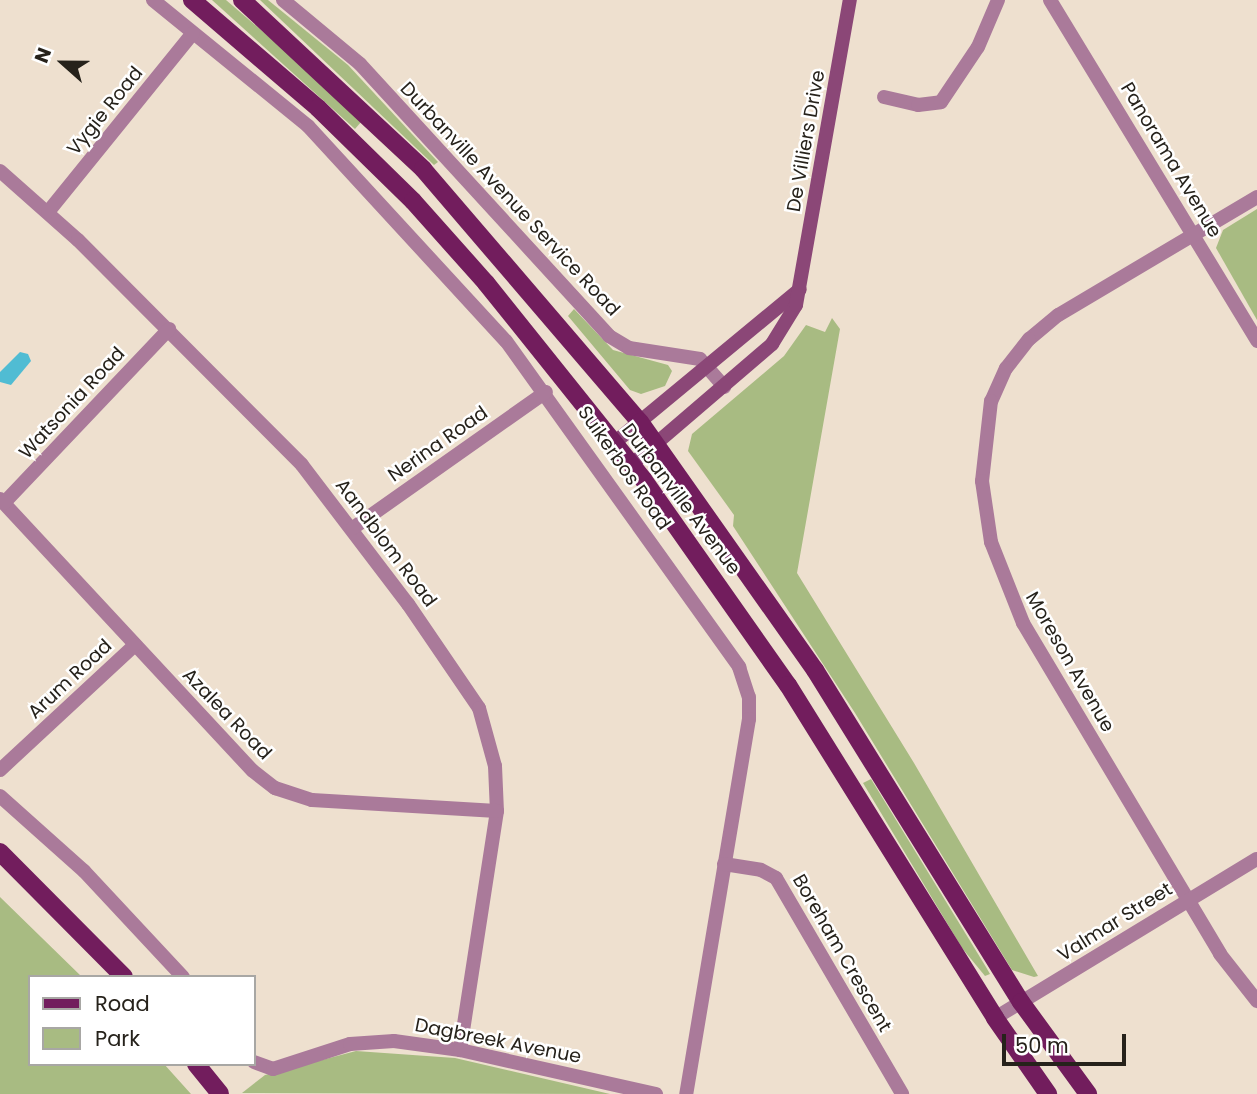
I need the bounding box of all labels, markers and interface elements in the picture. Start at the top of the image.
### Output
north arrow [28,28,98,98]
text: N [28,44,58,67]
street label: Vygie Road [62,62,148,160]
street label: De Villiers Drive [782,68,830,214]
street label: Durbanville Avenue Service Road [395,77,625,321]
street label: Panorama Avenue [1116,78,1226,242]
street label: Watsonia Road [14,342,130,464]
street label: Nerina Road [384,401,492,487]
street label: Suikerbos Road [573,402,675,534]
street label: Durbanville Avenue [617,419,745,579]
street label: Aandblom Road [330,474,442,612]
street label: Moreson Avenue [1021,588,1119,736]
street label: Arum Road [23,634,117,724]
street label: Azalea Road [178,664,276,764]
street label: Boreham Crescent [788,870,896,1036]
street label: Valmar Street [1054,878,1176,966]
legend [28,975,256,1066]
text: Road [95,989,150,1018]
street label: Dagbreek Avenue [413,1014,583,1068]
scale bar [1005,1020,1129,1064]
text: Park [95,1024,140,1053]
text: 50 m [1015,1031,1069,1060]

